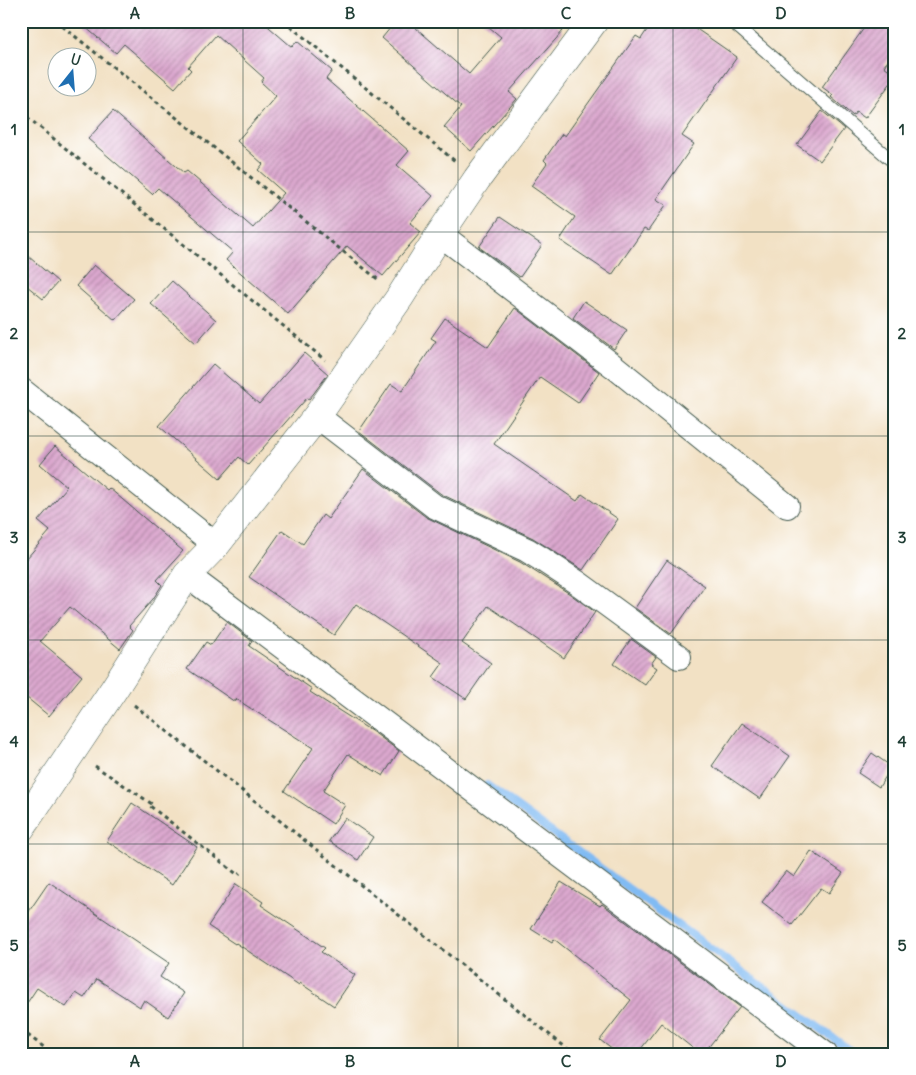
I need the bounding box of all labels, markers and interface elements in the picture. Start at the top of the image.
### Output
text: A [130,3,140,23]
text: B [345,3,356,23]
text: C [561,3,572,23]
text: D [775,3,787,23]
north arrow [48,48,98,98]
text: U [69,50,83,70]
text: 1 [11,119,17,139]
text: 1 [899,119,905,139]
text: 2 [10,323,19,343]
text: 2 [898,323,907,343]
text: 3 [9,527,19,547]
text: 3 [897,527,907,547]
text: 4 [9,731,19,751]
text: 4 [897,731,907,751]
text: 5 [9,935,19,955]
text: 5 [897,935,907,955]
text: A [130,1051,140,1071]
text: B [345,1051,356,1071]
text: C [561,1051,572,1071]
text: D [775,1051,787,1071]

